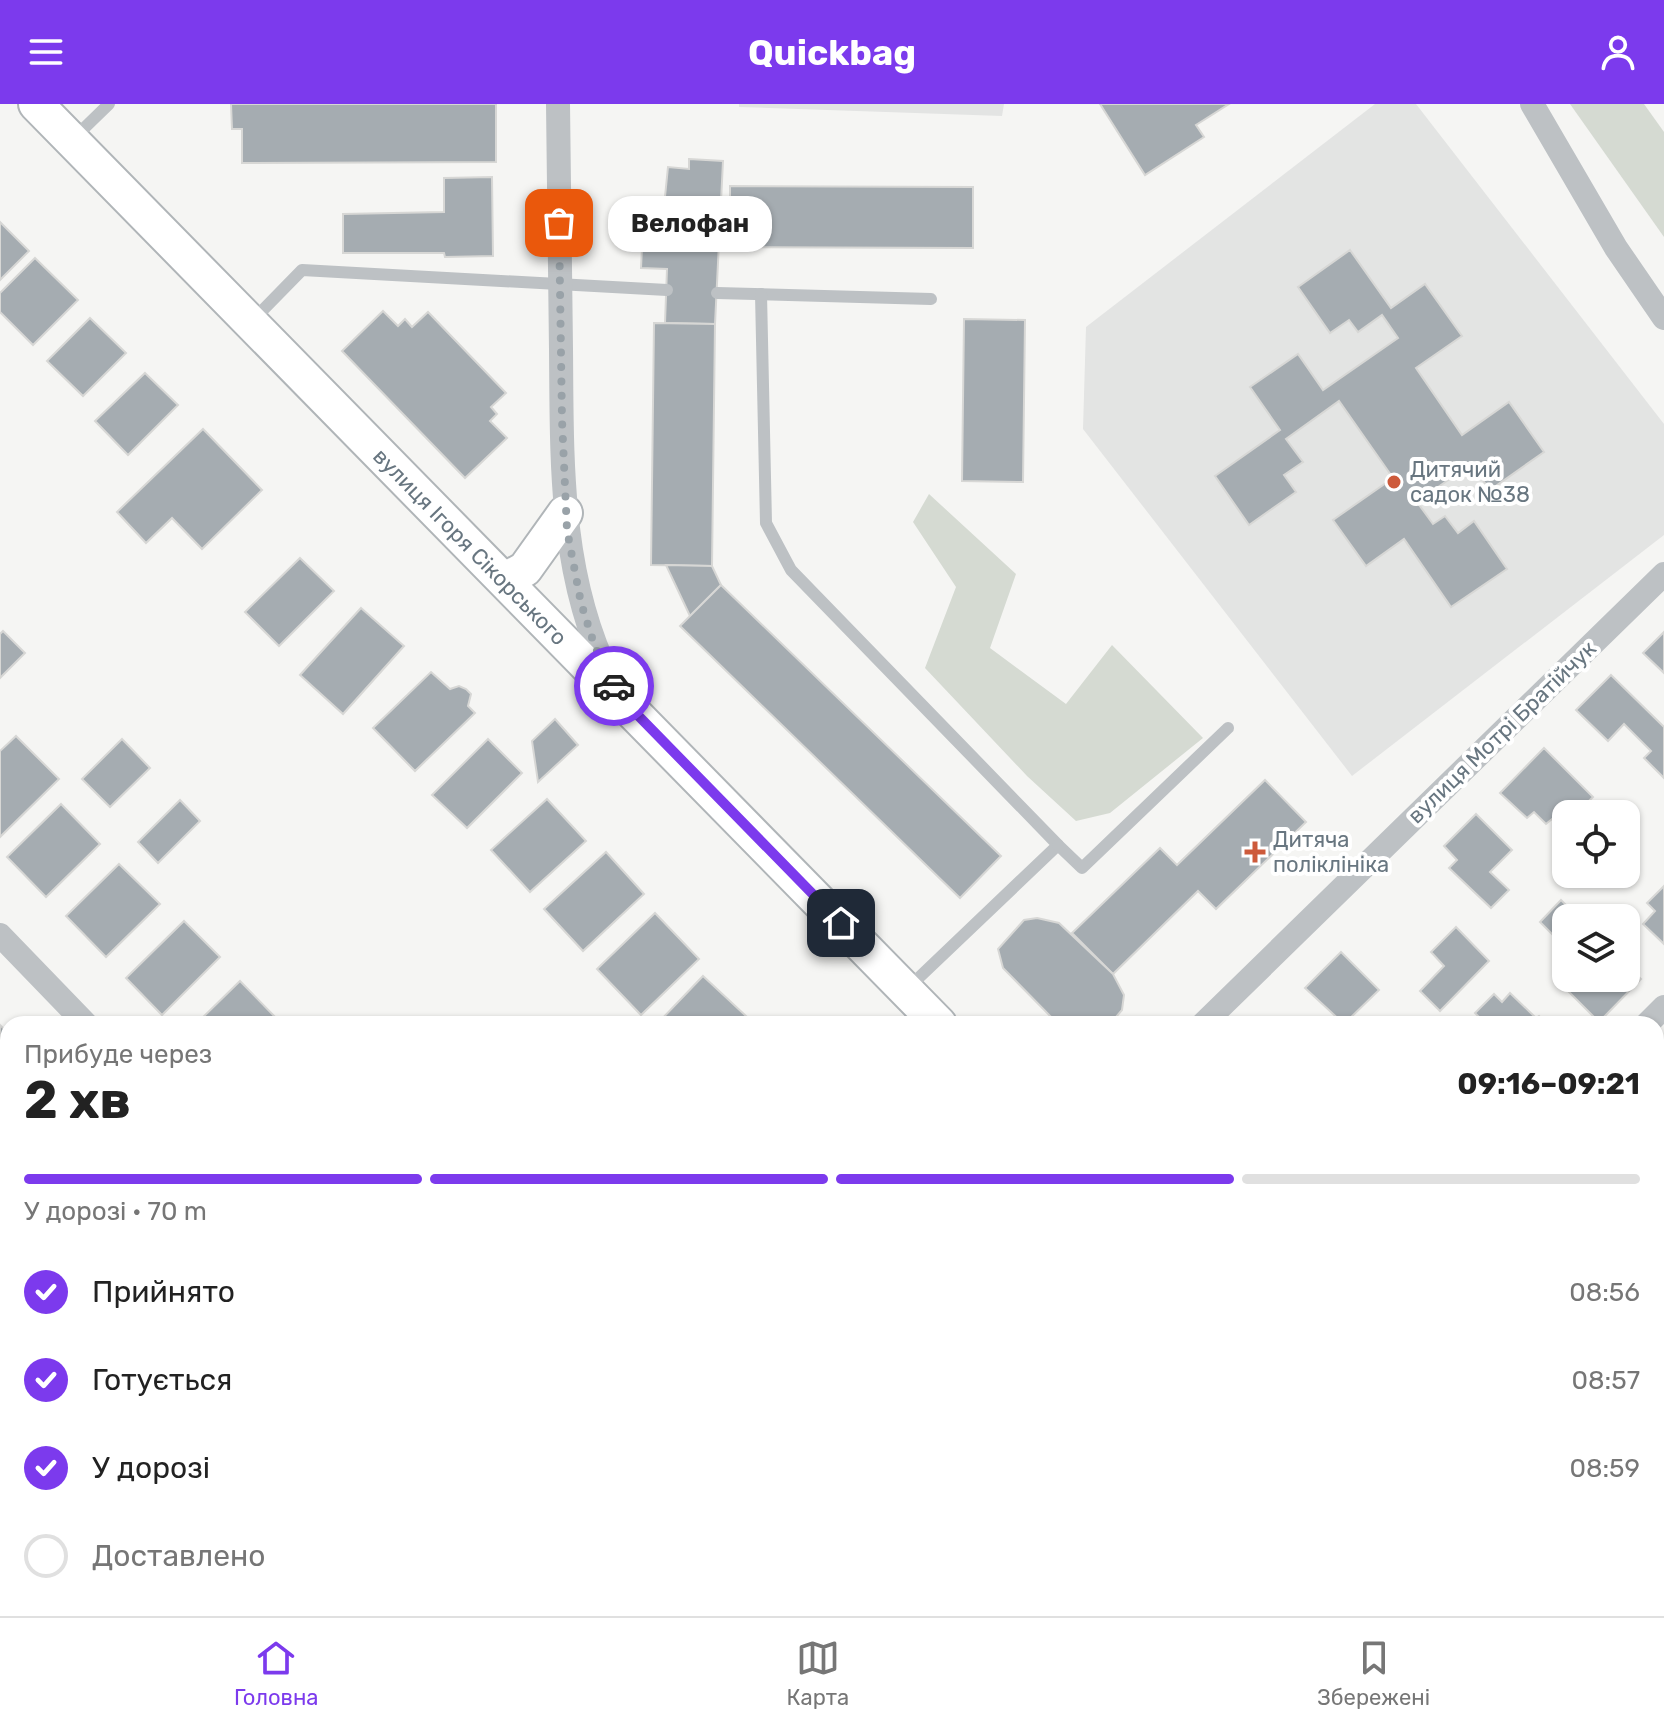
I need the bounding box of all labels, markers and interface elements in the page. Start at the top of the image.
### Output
icon: menu [24,30,68,74]
icon: person [1596,30,1640,74]
text: Quickbag [748,31,916,74]
pin [525,189,593,257]
callout: Велофан [607,195,771,251]
icon: bag [537,201,581,245]
text: Велофан [631,208,749,239]
street label: вулиця Ігоря Сікорського [368,442,573,651]
place label: Дитячий садок №38 [1410,456,1530,508]
marker: Дитячий садок №38 [1385,473,1403,491]
street label: вулиця Мотрі Братійчук [1402,635,1602,829]
courier [574,646,654,726]
icon: car [592,664,636,708]
map controls [1552,800,1640,992]
button: locate [1552,800,1640,888]
place label: Дитяча поліклініка [1273,826,1389,878]
marker: Дитяча поліклініка [1244,841,1266,863]
pin [807,889,875,957]
icon: home [819,901,863,945]
button: layers [1552,904,1640,992]
text: Прибуде через [24,1039,212,1070]
text: 09:16–09:21 [1457,1066,1640,1102]
text: 2 хв [24,1069,131,1131]
text: У дорозі · 70 m [24,1196,207,1227]
icon: check [24,1270,68,1314]
text: Прийнято [92,1274,235,1310]
text: 08:56 [1569,1277,1640,1308]
icon: check [24,1358,68,1402]
text: Готується [92,1362,232,1398]
text: 08:57 [1572,1365,1640,1396]
icon: check [24,1446,68,1490]
text: У дорозі [92,1450,210,1486]
text: 08:59 [1569,1453,1640,1484]
text: Доставлено [92,1538,265,1574]
tab: Головна [234,1636,318,1711]
tab: Карта [786,1636,849,1711]
tab: Збережені [1317,1636,1430,1711]

